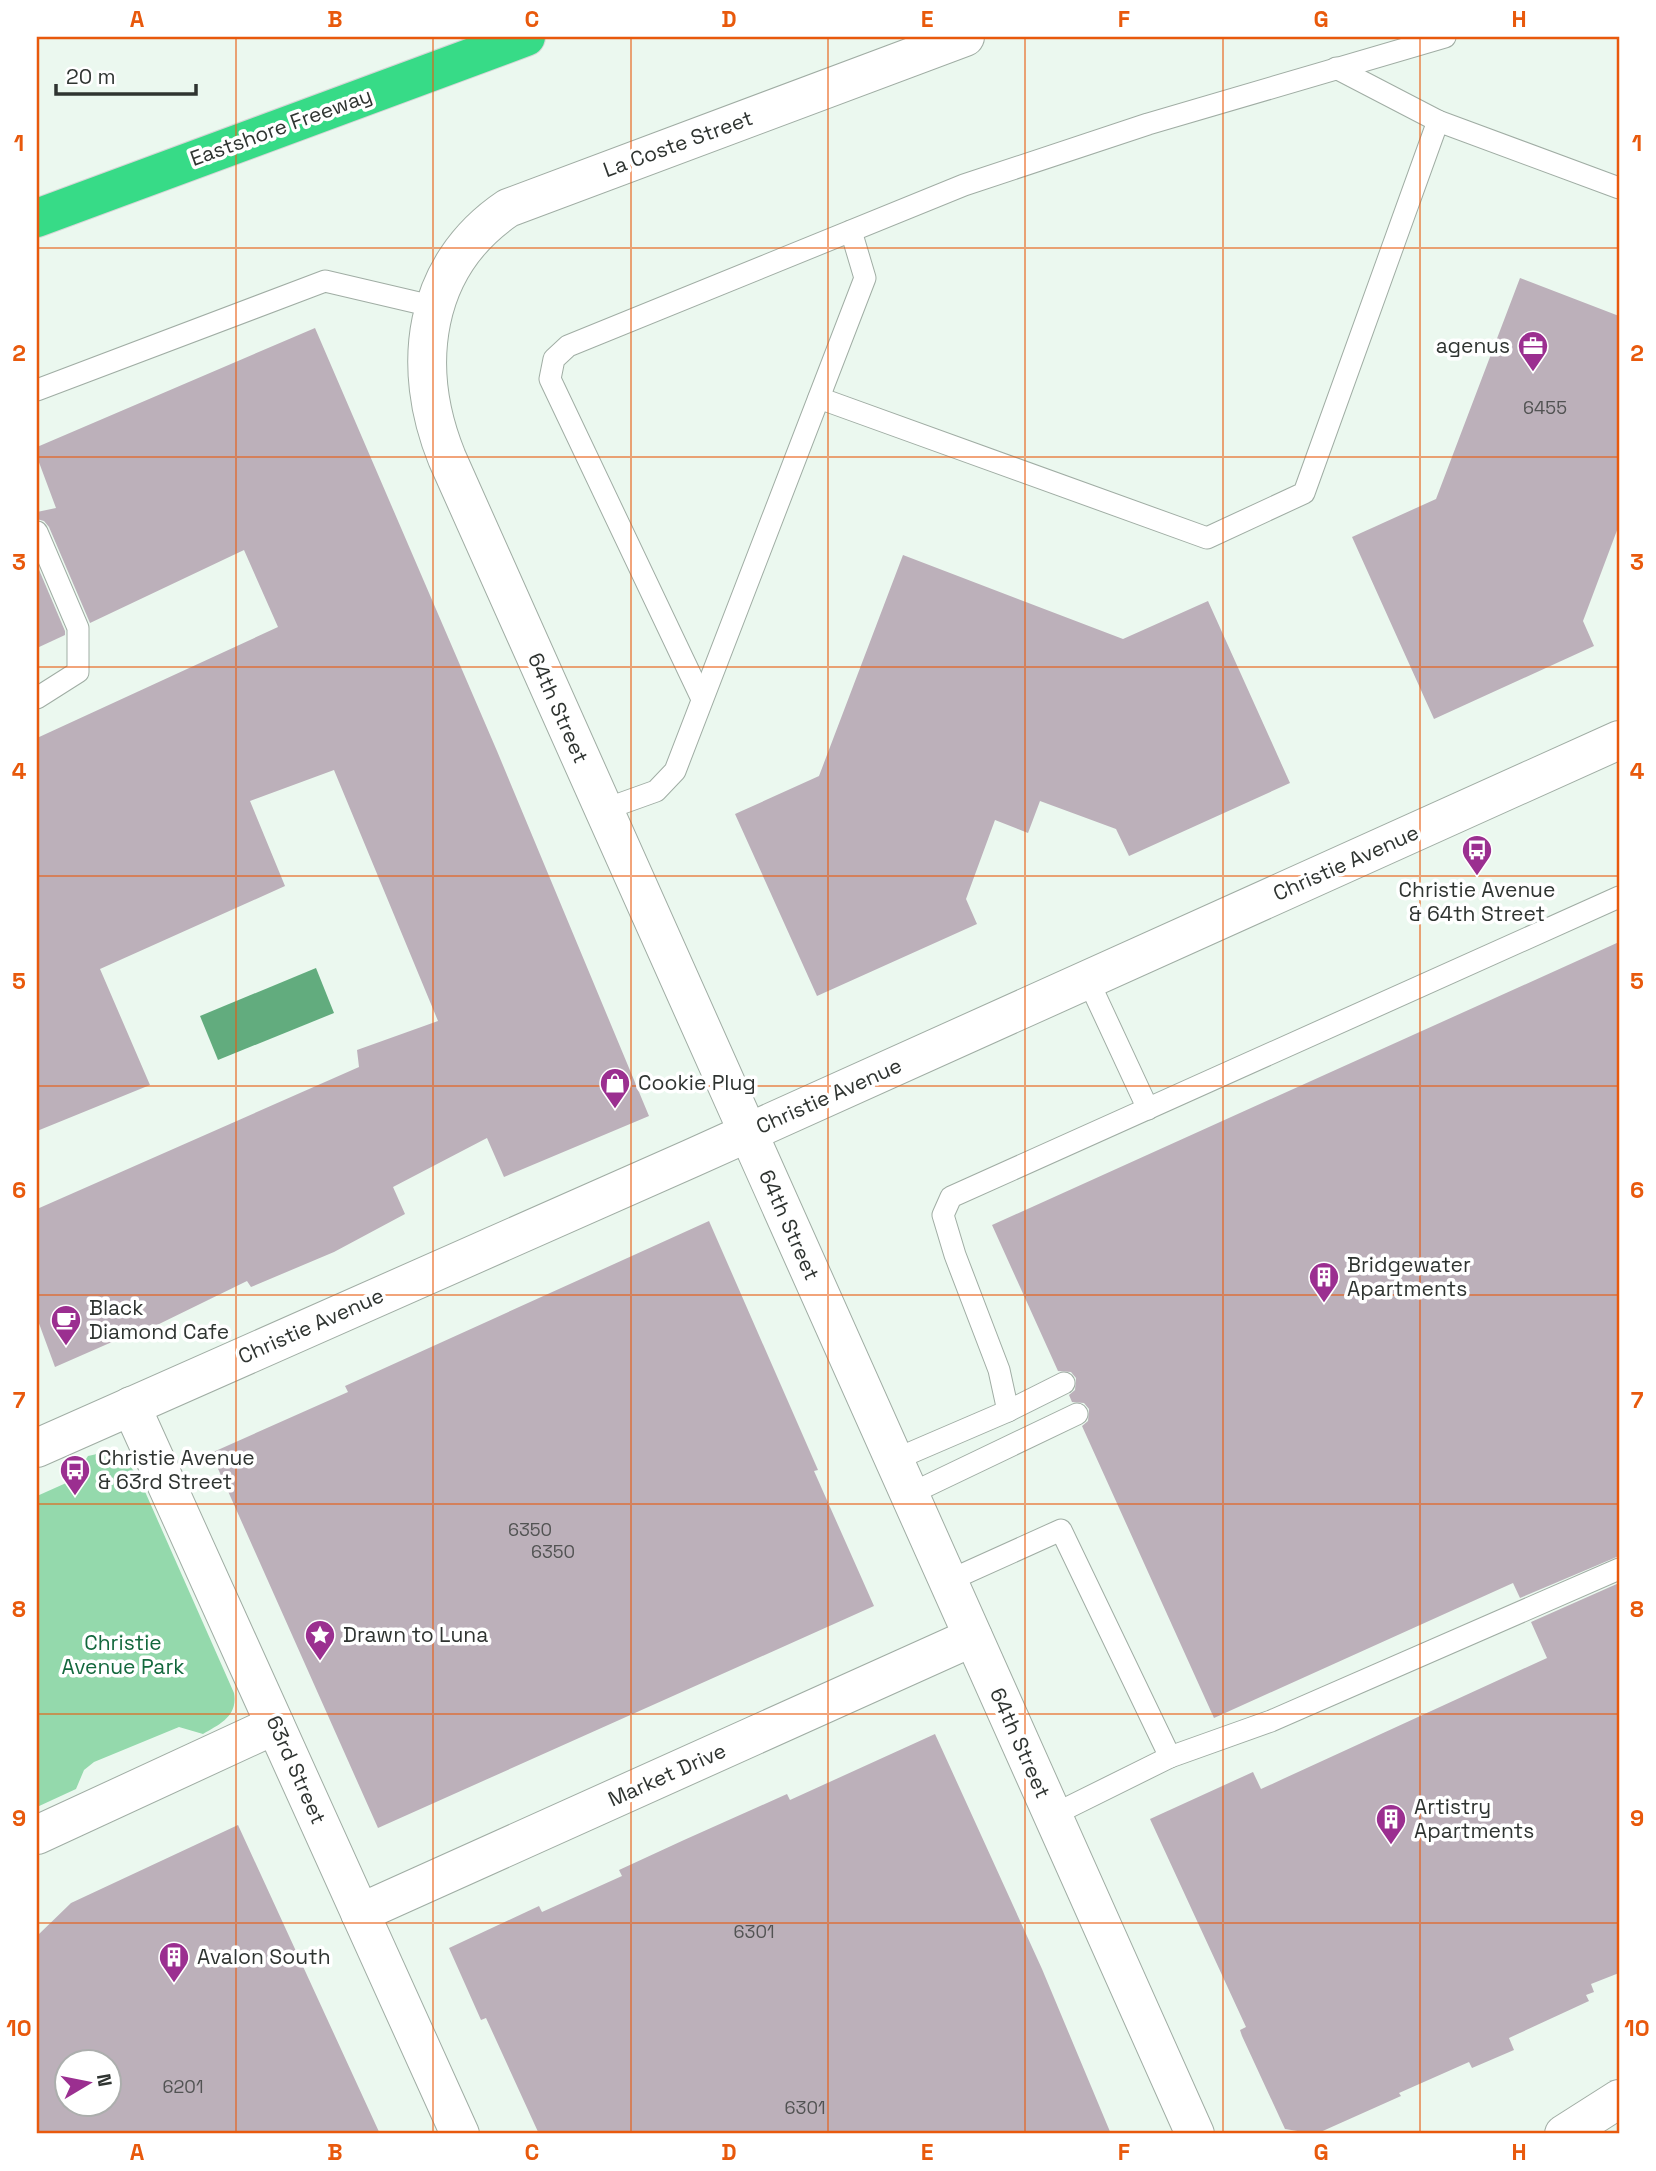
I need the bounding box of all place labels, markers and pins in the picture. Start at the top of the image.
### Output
office icon: agenus [1516,329,1550,373]
place label: agenus [1436,332,1510,359]
bus stop icon: Christie Avenue & 64th Street [1460,833,1494,877]
place label: Christie Avenue & 64th Street [1399,876,1555,927]
shop icon: Cookie Plug [598,1066,632,1110]
place label: Cookie Plug [638,1069,756,1096]
place label: Bridgewater Apartments [1347,1251,1471,1302]
building icon: Bridgewater Apartments [1307,1260,1341,1304]
place label: Black Diamond Cafe [89,1294,229,1345]
cafe icon: Black Diamond Cafe [49,1303,83,1347]
place label: Christie Avenue & 63rd Street [98,1444,255,1495]
bus stop icon: Christie Avenue & 63rd Street [58,1453,92,1497]
place icon: Drawn to Luna [303,1618,337,1662]
place label: Drawn to Luna [343,1621,488,1648]
place label: Artistry Apartments [1414,1793,1534,1844]
building icon: Artistry Apartments [1374,1802,1408,1846]
building icon: Avalon South [157,1940,191,1984]
place label: Avalon South [197,1943,331,1970]

